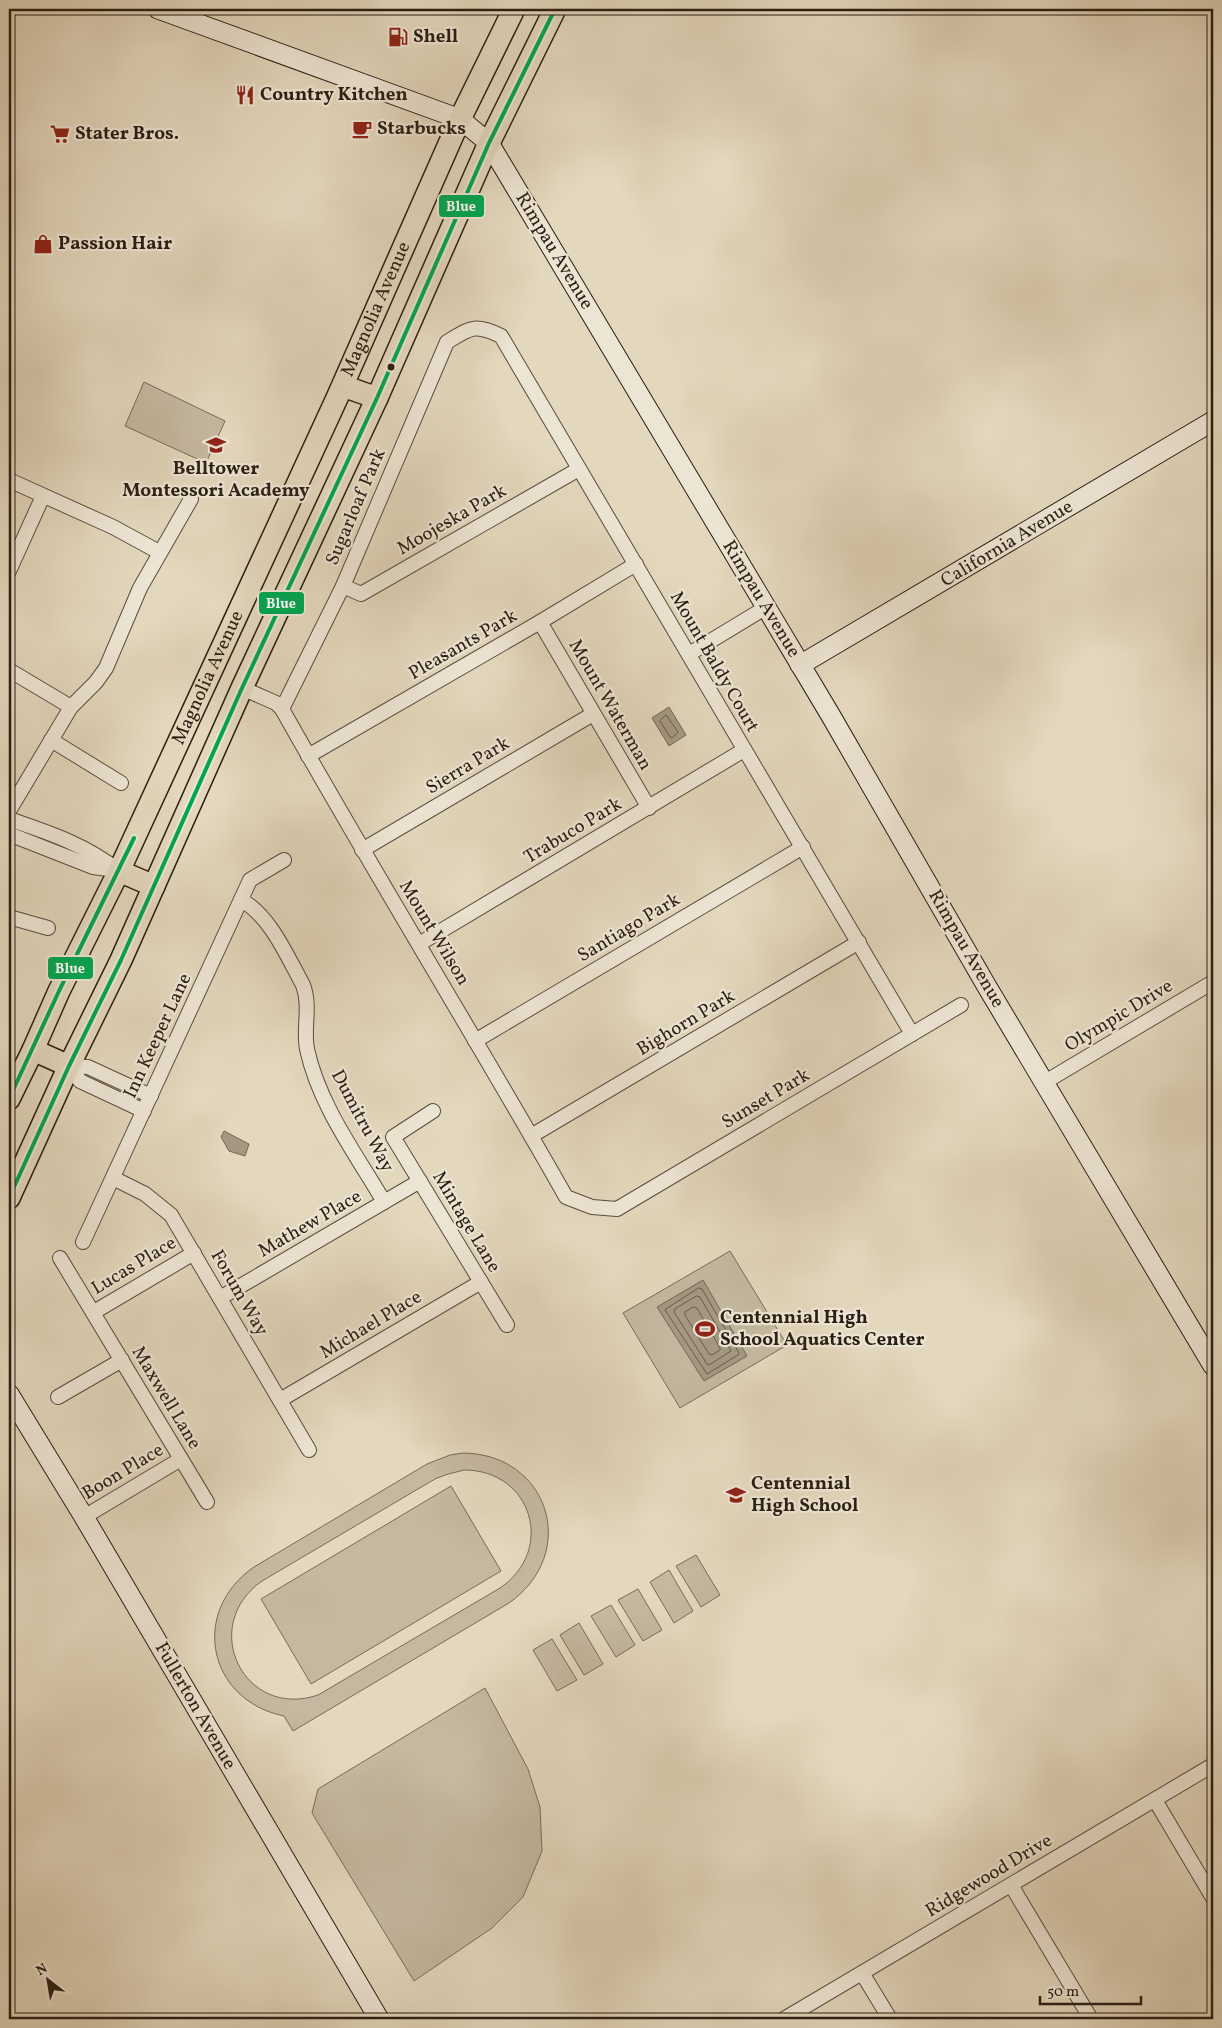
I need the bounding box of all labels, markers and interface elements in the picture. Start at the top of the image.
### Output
place label: Shell [413,24,458,50]
fuel station icon: Shell [387,26,409,48]
place label: Country Kitchen [260,82,408,108]
restaurant icon: Country Kitchen [234,84,256,106]
place label: Starbucks [377,116,466,142]
cafe icon: Starbucks [351,118,373,140]
place label: Stater Bros. [75,121,179,147]
supermarket icon: Stater Bros. [49,123,71,145]
street label: Rimpau Avenue [509,187,599,315]
line badge: Blue [438,194,485,218]
text: Blue [446,198,476,217]
place label: Passion Hair [58,231,172,257]
shop icon: Passion Hair [32,233,54,255]
street label: Magnolia Avenue [335,238,417,381]
unlabelled marker [386,362,396,372]
school or university icon: Belltower Montessori Academy [205,434,227,456]
street label: Sugarloaf Park [320,445,392,569]
place label: Belltower Montessori Academy [122,456,310,504]
street label: Moojeska Park [392,478,512,562]
street label: California Avenue [936,494,1078,594]
street label: Rimpau Avenue [716,535,806,663]
street label: Mount Baldy Court [663,587,765,738]
line badge: Blue [258,591,305,615]
text: Blue [266,595,296,614]
street label: Pleasants Park [404,603,522,687]
street label: Magnolia Avenue [166,606,250,749]
street label: Mount Waterman [562,635,658,775]
street label: Sierra Park [421,731,515,801]
street label: Trabuco Park [519,792,627,870]
street label: Mount Wilson [392,875,476,991]
street label: Rimpau Avenue [922,885,1010,1013]
street label: Santiago Park [573,887,685,969]
line badge: Blue [47,956,94,980]
text: Blue [55,960,85,979]
street label: Inn Keeper Lane [118,969,198,1103]
street label: Olympic Drive [1060,973,1178,1059]
street label: Bighorn Park [632,983,740,1063]
street label: Sunset Park [717,1062,815,1136]
street label: Dumitru Way [324,1065,400,1177]
street label: Mintage Lane [426,1167,506,1277]
street label: Mathew Place [254,1184,366,1264]
street label: Lucas Place [87,1230,181,1302]
street label: Forum Way [204,1245,274,1341]
street label: Michael Place [315,1284,427,1366]
place label: Centennial High School Aquatics Center [720,1305,924,1353]
sports icon: Centennial High School Aquatics Center [694,1318,716,1340]
street label: Maxwell Lane [125,1342,207,1454]
street label: Boon Place [77,1437,169,1507]
place label: Centennial High School [751,1471,859,1519]
school or university icon: Centennial High School [725,1484,747,1506]
street label: Fullerton Avenue [148,1638,242,1774]
street label: Ridgewood Drive [921,1828,1057,1924]
north arrow [22,1956,72,2006]
text: N [33,1959,51,1981]
scale bar [1040,1973,1141,2005]
text: 50 m [1047,1982,1079,2003]

